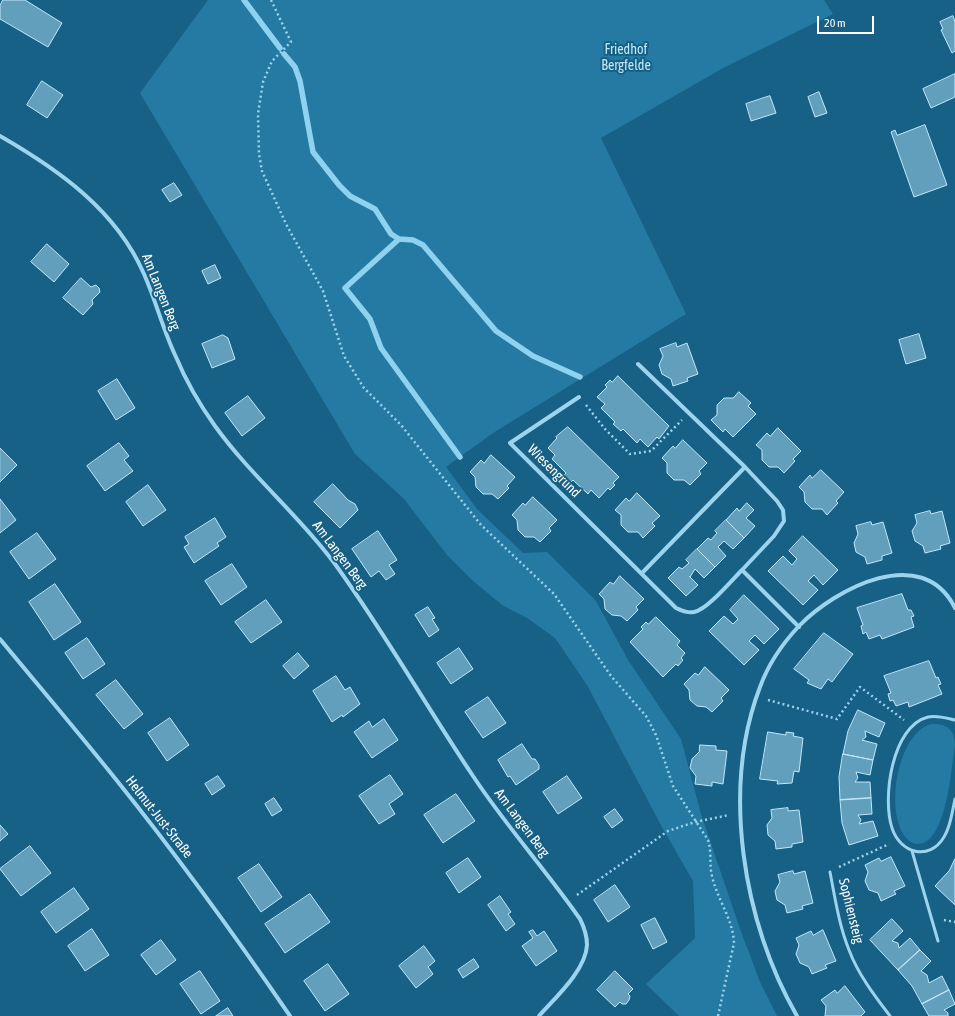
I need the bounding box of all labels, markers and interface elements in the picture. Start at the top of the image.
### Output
scale bar [819,8,876,34]
text: 20 m [824,16,846,30]
park label: Friedhof Bergfelde [601,42,651,74]
street label: Am Langen Berg [138,251,184,333]
street label: Wiesengrund [524,441,584,501]
street label: Am Langen Berg [309,518,371,592]
street label: Helmut-Just-Straße [122,773,196,861]
street label: Am Langen Berg [491,786,553,860]
street label: Sophiensteig [835,877,867,945]

